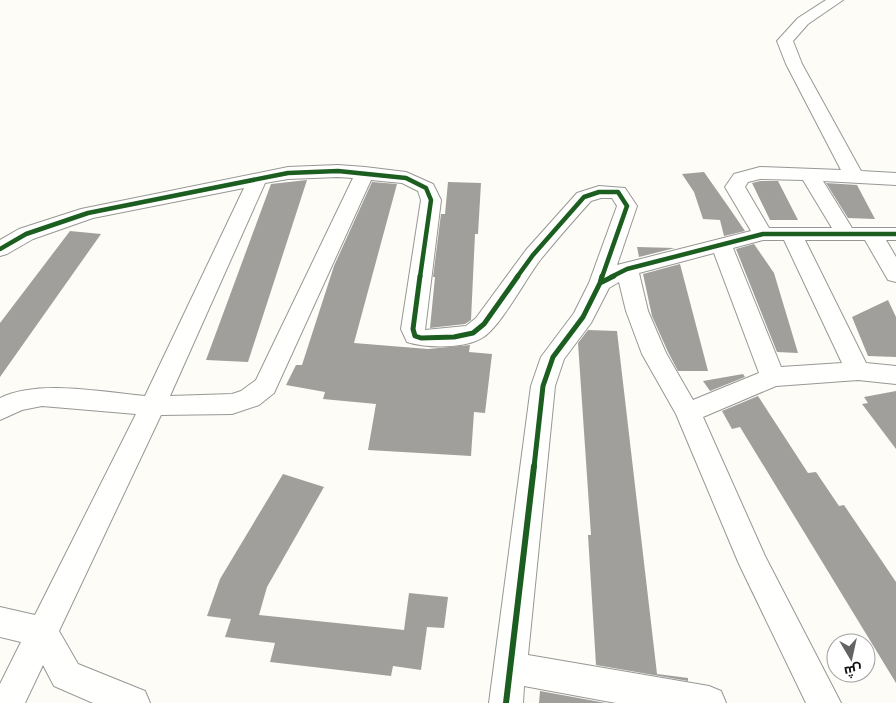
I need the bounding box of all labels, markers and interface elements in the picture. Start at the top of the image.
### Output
north arrow [826,633,876,683]
text: ش [843,661,863,681]

